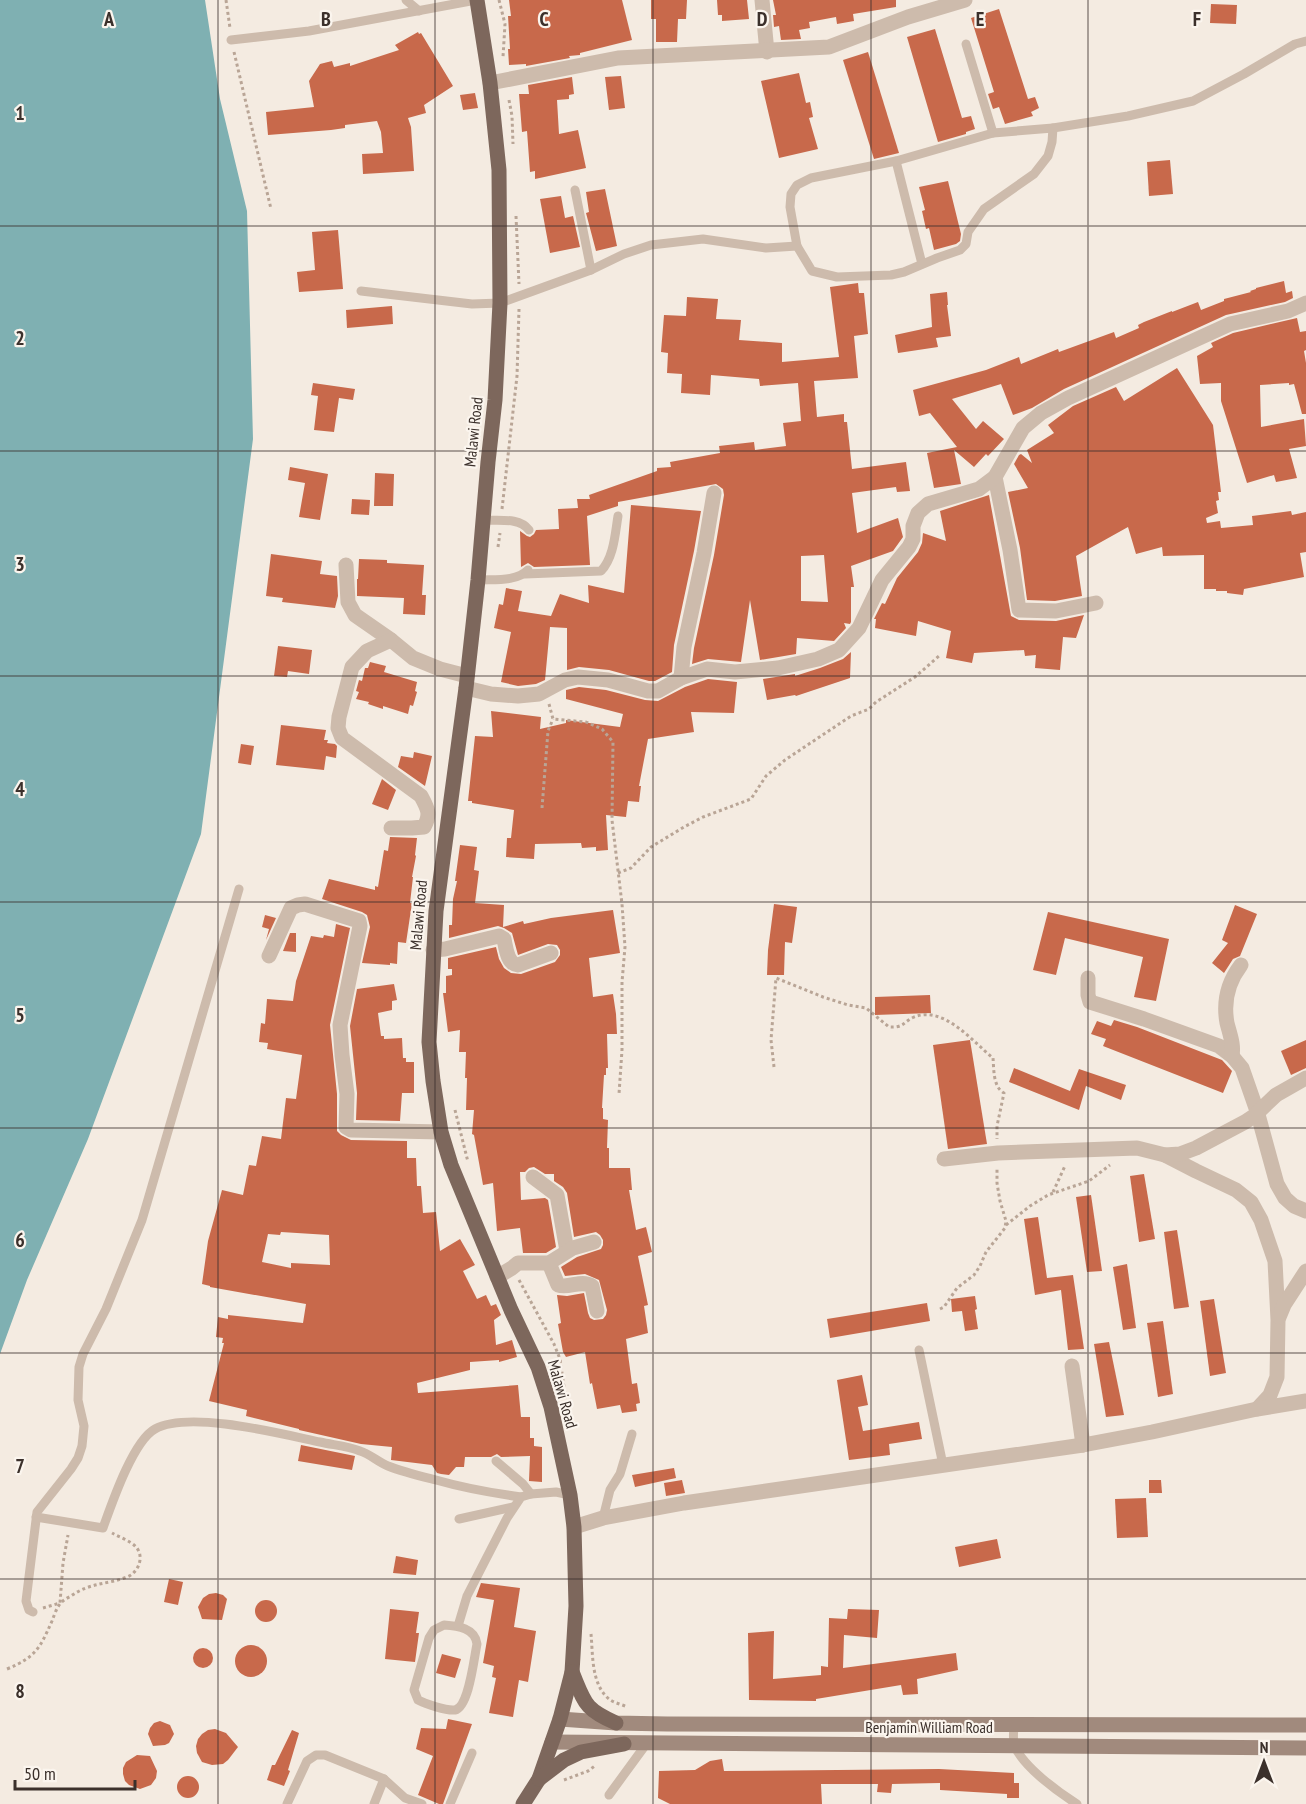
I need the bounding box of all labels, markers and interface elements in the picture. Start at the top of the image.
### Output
text: A [103,6,115,32]
text: B [321,6,331,32]
text: C [539,6,549,32]
text: D [757,6,768,32]
text: E [976,6,984,32]
text: F [1193,6,1201,32]
text: 1 [15,100,25,126]
text: 2 [15,325,25,351]
street label: Malawi Road [459,396,487,468]
text: 3 [15,551,25,577]
text: 4 [15,776,25,802]
street label: Malawi Road [405,879,431,951]
text: 5 [15,1002,25,1028]
text: 6 [15,1227,25,1253]
street label: Malawi Road [544,1357,582,1431]
text: 7 [15,1453,25,1479]
text: 8 [15,1678,25,1704]
street label: Benjamin William Road [865,1717,993,1737]
north arrow [1234,1732,1294,1792]
text: N [1260,1737,1268,1757]
scale bar [15,1753,135,1791]
text: 50 m [24,1762,56,1785]

